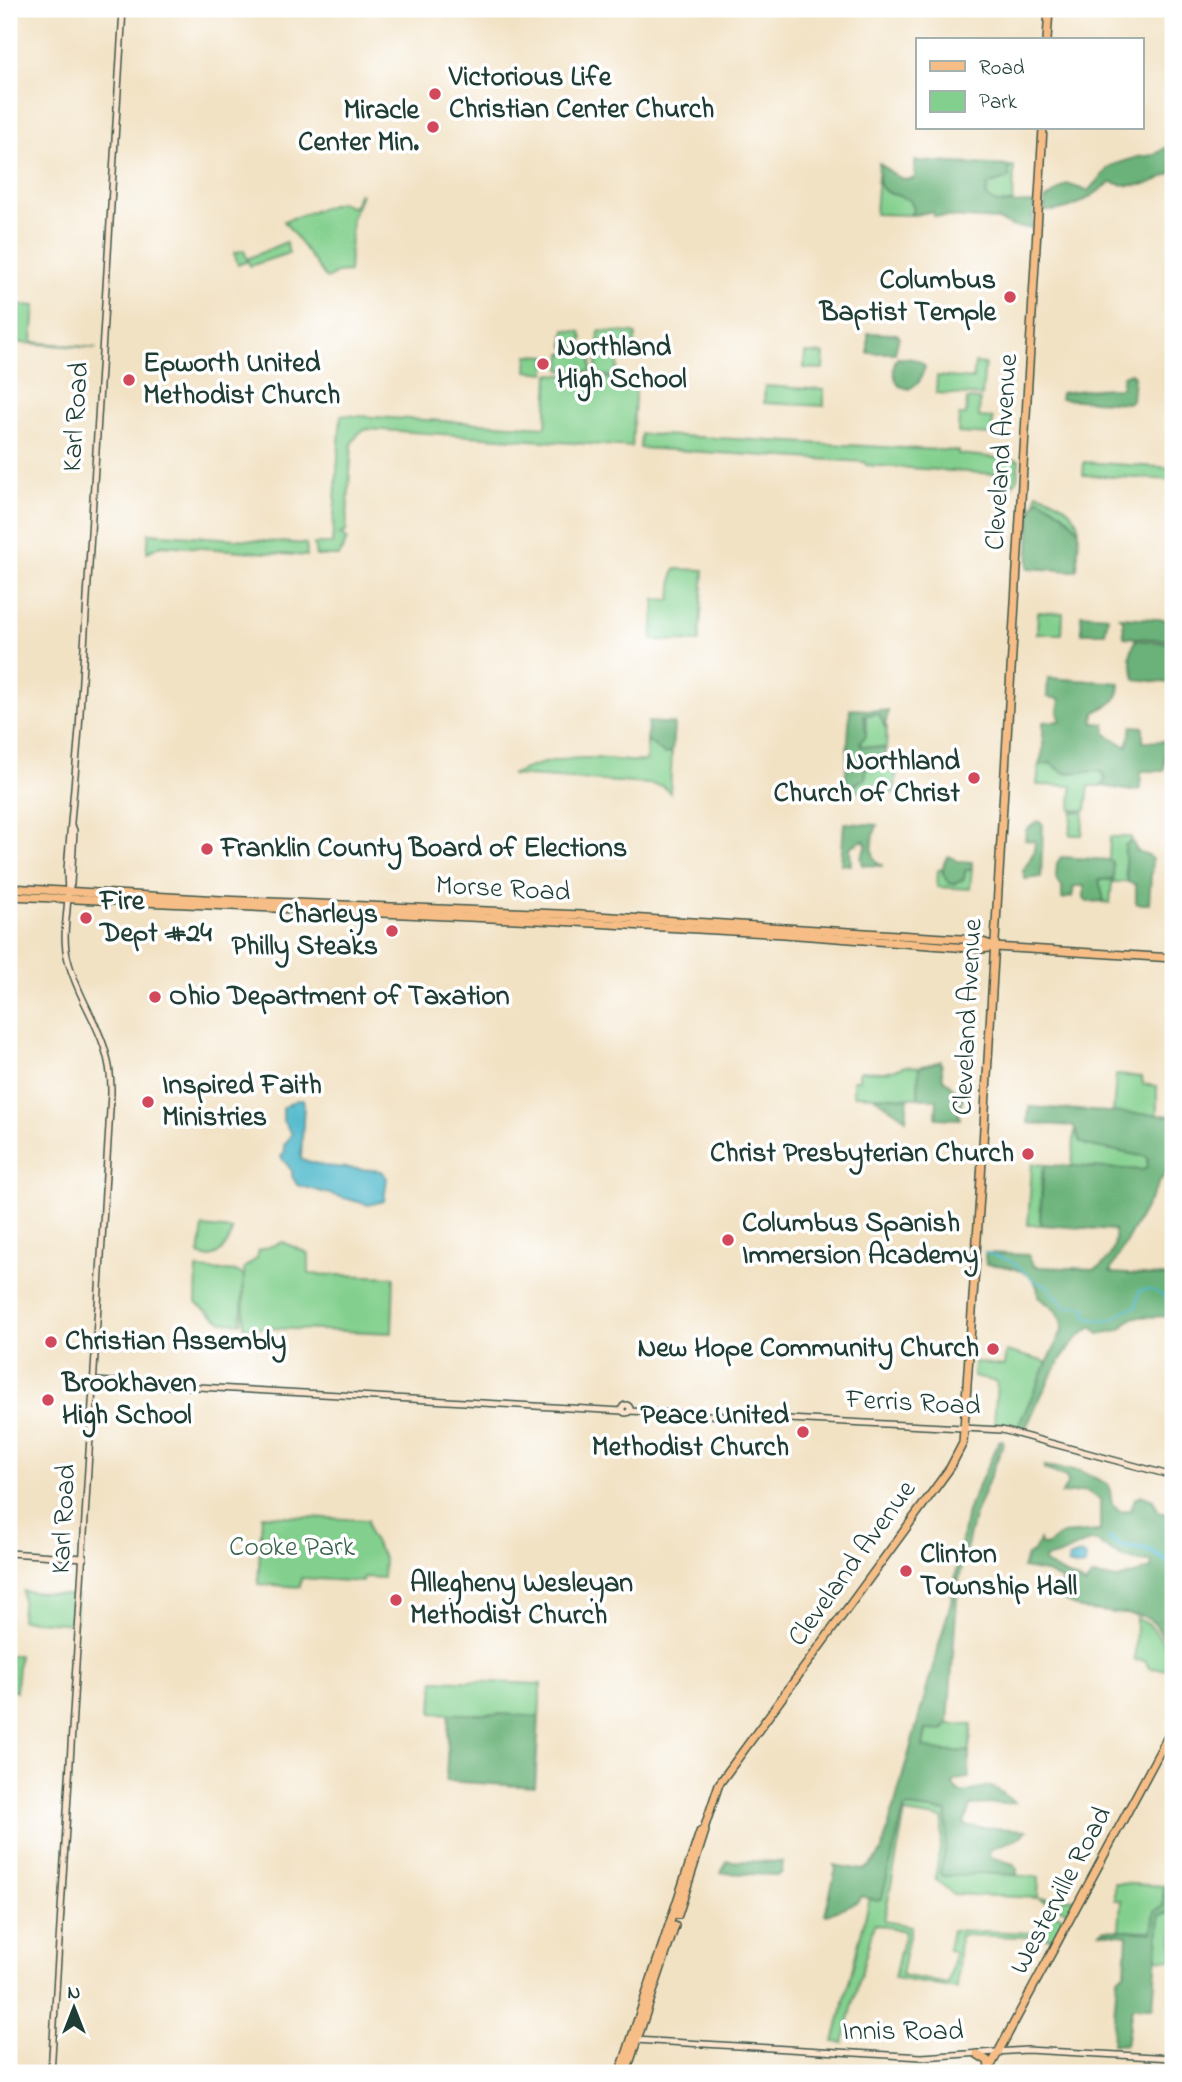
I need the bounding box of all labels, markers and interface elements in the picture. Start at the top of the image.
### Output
legend [916,38,1144,130]
text: Road [979,54,1025,84]
place label: Victorious Life Christian Center Church [448,58,714,131]
marker: Victorious Life Christian Center Church [427,86,443,102]
text: Park [979,88,1018,118]
place label: Miracle Center Min. [298,91,420,164]
marker: Miracle Center Min. [425,119,441,135]
place label: Columbus Baptist Temple [818,261,997,334]
marker: Columbus Baptist Temple [1002,289,1018,305]
place label: Northland High School [557,328,687,402]
place label: Epworth United Methodist Church [143,344,340,417]
street label: Cleveland Avenue [976,352,1030,552]
marker: Northland High School [535,356,551,372]
street label: Karl Road [53,360,101,473]
marker: Epworth United Methodist Church [121,372,137,388]
place label: Northland Church of Christ [773,742,961,815]
marker: Northland Church of Christ [966,770,982,786]
place label: Franklin County Board of Elections [219,829,627,870]
marker: Franklin County Board of Elections [199,841,215,857]
street label: Morse Road [435,866,572,914]
place label: Fire Dept #24 [98,882,212,955]
place label: Charleys Philly Steaks [232,895,378,968]
marker: Fire Dept #24 [78,910,94,926]
street label: Cleveland Avenue [943,917,995,1116]
marker: Charleys Philly Steaks [384,923,400,939]
place label: Ohio Department of Taxation [169,977,510,1018]
marker: Ohio Department of Taxation [147,989,163,1005]
place label: Inspired Faith Ministries [162,1066,322,1139]
marker: Inspired Faith Ministries [140,1094,156,1110]
place label: Christ Presbyterian Church [710,1134,1014,1175]
marker: Christ Presbyterian Church [1020,1146,1036,1162]
place label: Columbus Spanish Immersion Academy [742,1204,978,1277]
marker: Columbus Spanish Immersion Academy [720,1232,736,1248]
place label: Christian Assembly [65,1322,286,1363]
place label: New Hope Community Church [637,1329,979,1370]
marker: Christian Assembly [43,1334,59,1350]
marker: New Hope Community Church [985,1341,1001,1357]
place label: Brookhaven High School [60,1364,197,1438]
street label: Ferris Road [843,1380,982,1428]
marker: Brookhaven High School [40,1392,56,1408]
place label: Peace United Methodist Church [592,1396,789,1469]
marker: Peace United Methodist Church [795,1424,811,1440]
street label: Karl Road [42,1463,88,1575]
street label: Cleveland Avenue [779,1472,928,1656]
park label: Cooke Park [229,1528,356,1569]
place label: Clinton Township Hall [920,1535,1078,1608]
marker: Clinton Township Hall [898,1563,914,1579]
place label: Allegheny Wesleyan Methodist Church [410,1564,633,1637]
marker: Allegheny Wesleyan Methodist Church [388,1592,404,1608]
street label: Westerville Road [1001,1800,1124,1982]
north arrow [38,1974,108,2044]
text: N [68,1980,81,2007]
street label: Innis Road [842,2012,964,2053]

